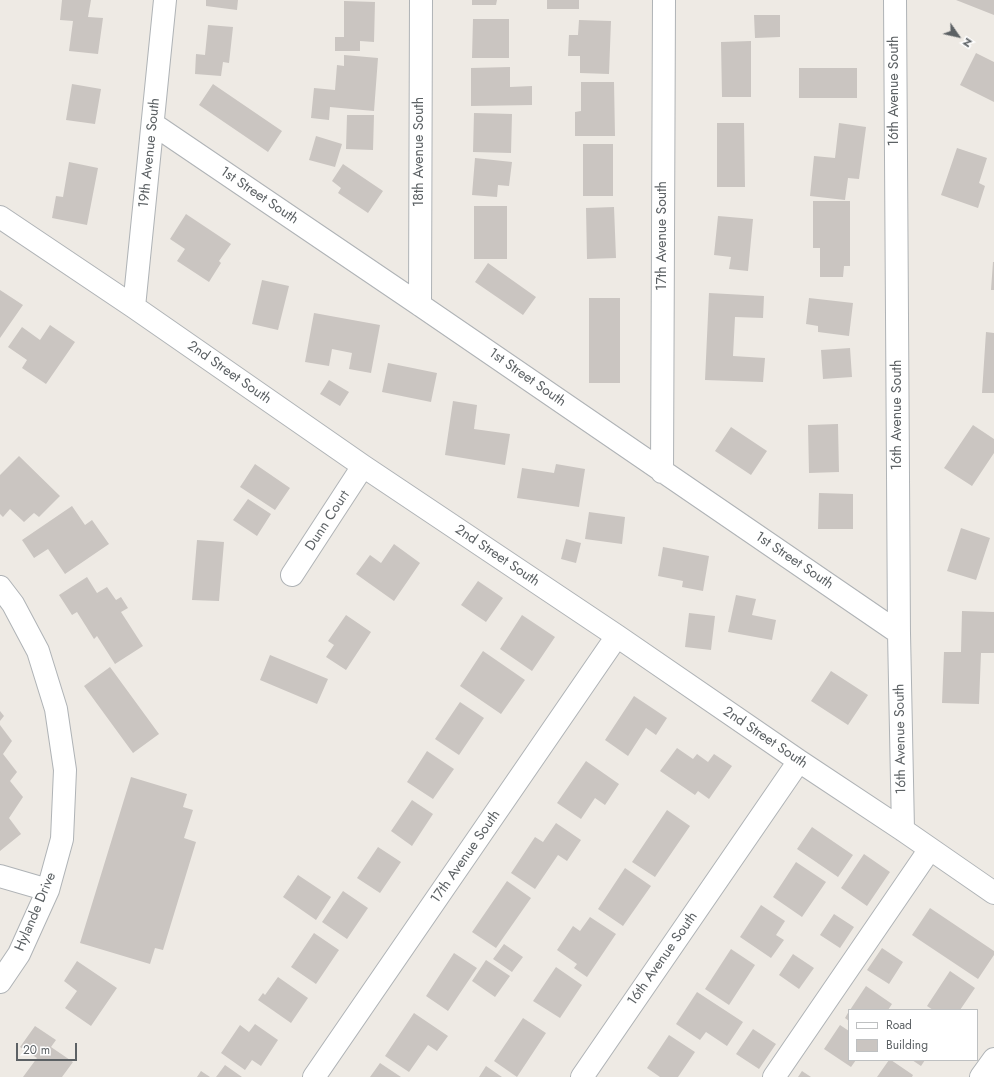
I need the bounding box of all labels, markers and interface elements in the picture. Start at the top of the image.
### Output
north arrow [938,16,978,56]
text: N [959,35,977,51]
street label: 16th Avenue South [887,36,903,146]
street label: 19th Avenue South [136,97,164,209]
street label: 18th Avenue South [412,97,428,207]
street label: 1st Street South [217,164,301,228]
street label: 17th Avenue South [655,181,671,291]
street label: 2nd Street South [184,338,274,408]
street label: 1st Street South [485,345,569,411]
street label: 16th Avenue South [890,360,906,470]
street label: Dunn Court [302,488,354,554]
street label: 2nd Street South [451,522,543,590]
street label: 1st Street South [752,529,836,593]
street label: 16th Avenue South [892,684,910,794]
street label: 2nd Street South [719,704,811,772]
street label: 17th Avenue South [428,807,504,907]
street label: Hylande Drive [12,870,60,954]
street label: 16th Avenue South [624,909,702,1009]
legend [848,1009,978,1061]
text: Road [886,1016,912,1034]
scale bar [18,1035,79,1061]
text: Building [886,1036,928,1054]
text: 20 m [23,1041,50,1059]

